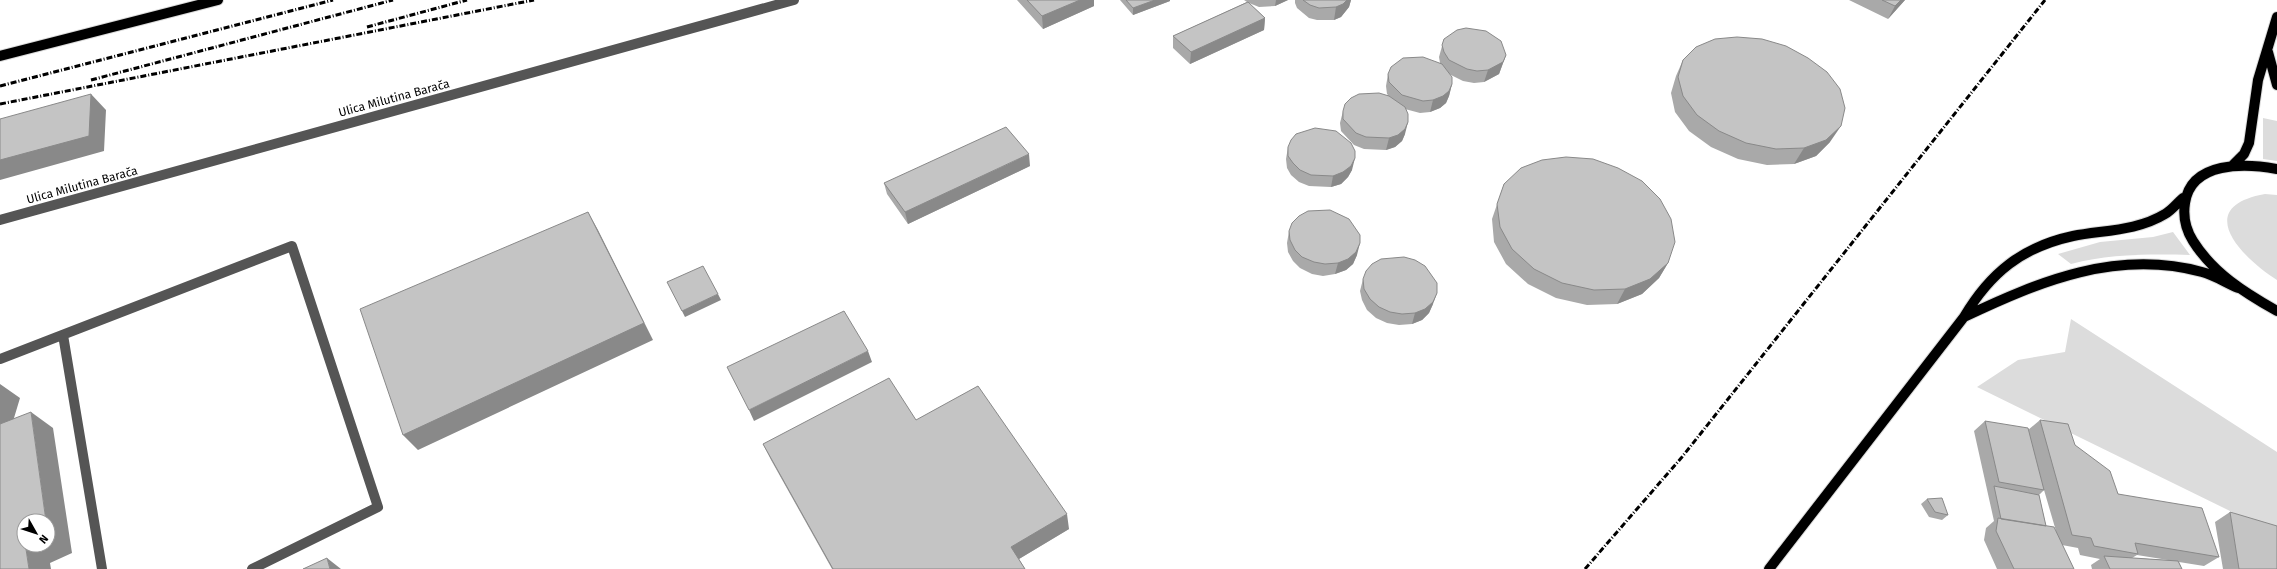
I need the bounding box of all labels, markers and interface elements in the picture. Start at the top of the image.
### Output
street label: Ulica Milutina Barača [337,76,451,120]
street label: Ulica Milutina Barača [25,163,139,207]
north arrow [16,513,56,553]
text: N [36,532,51,546]

